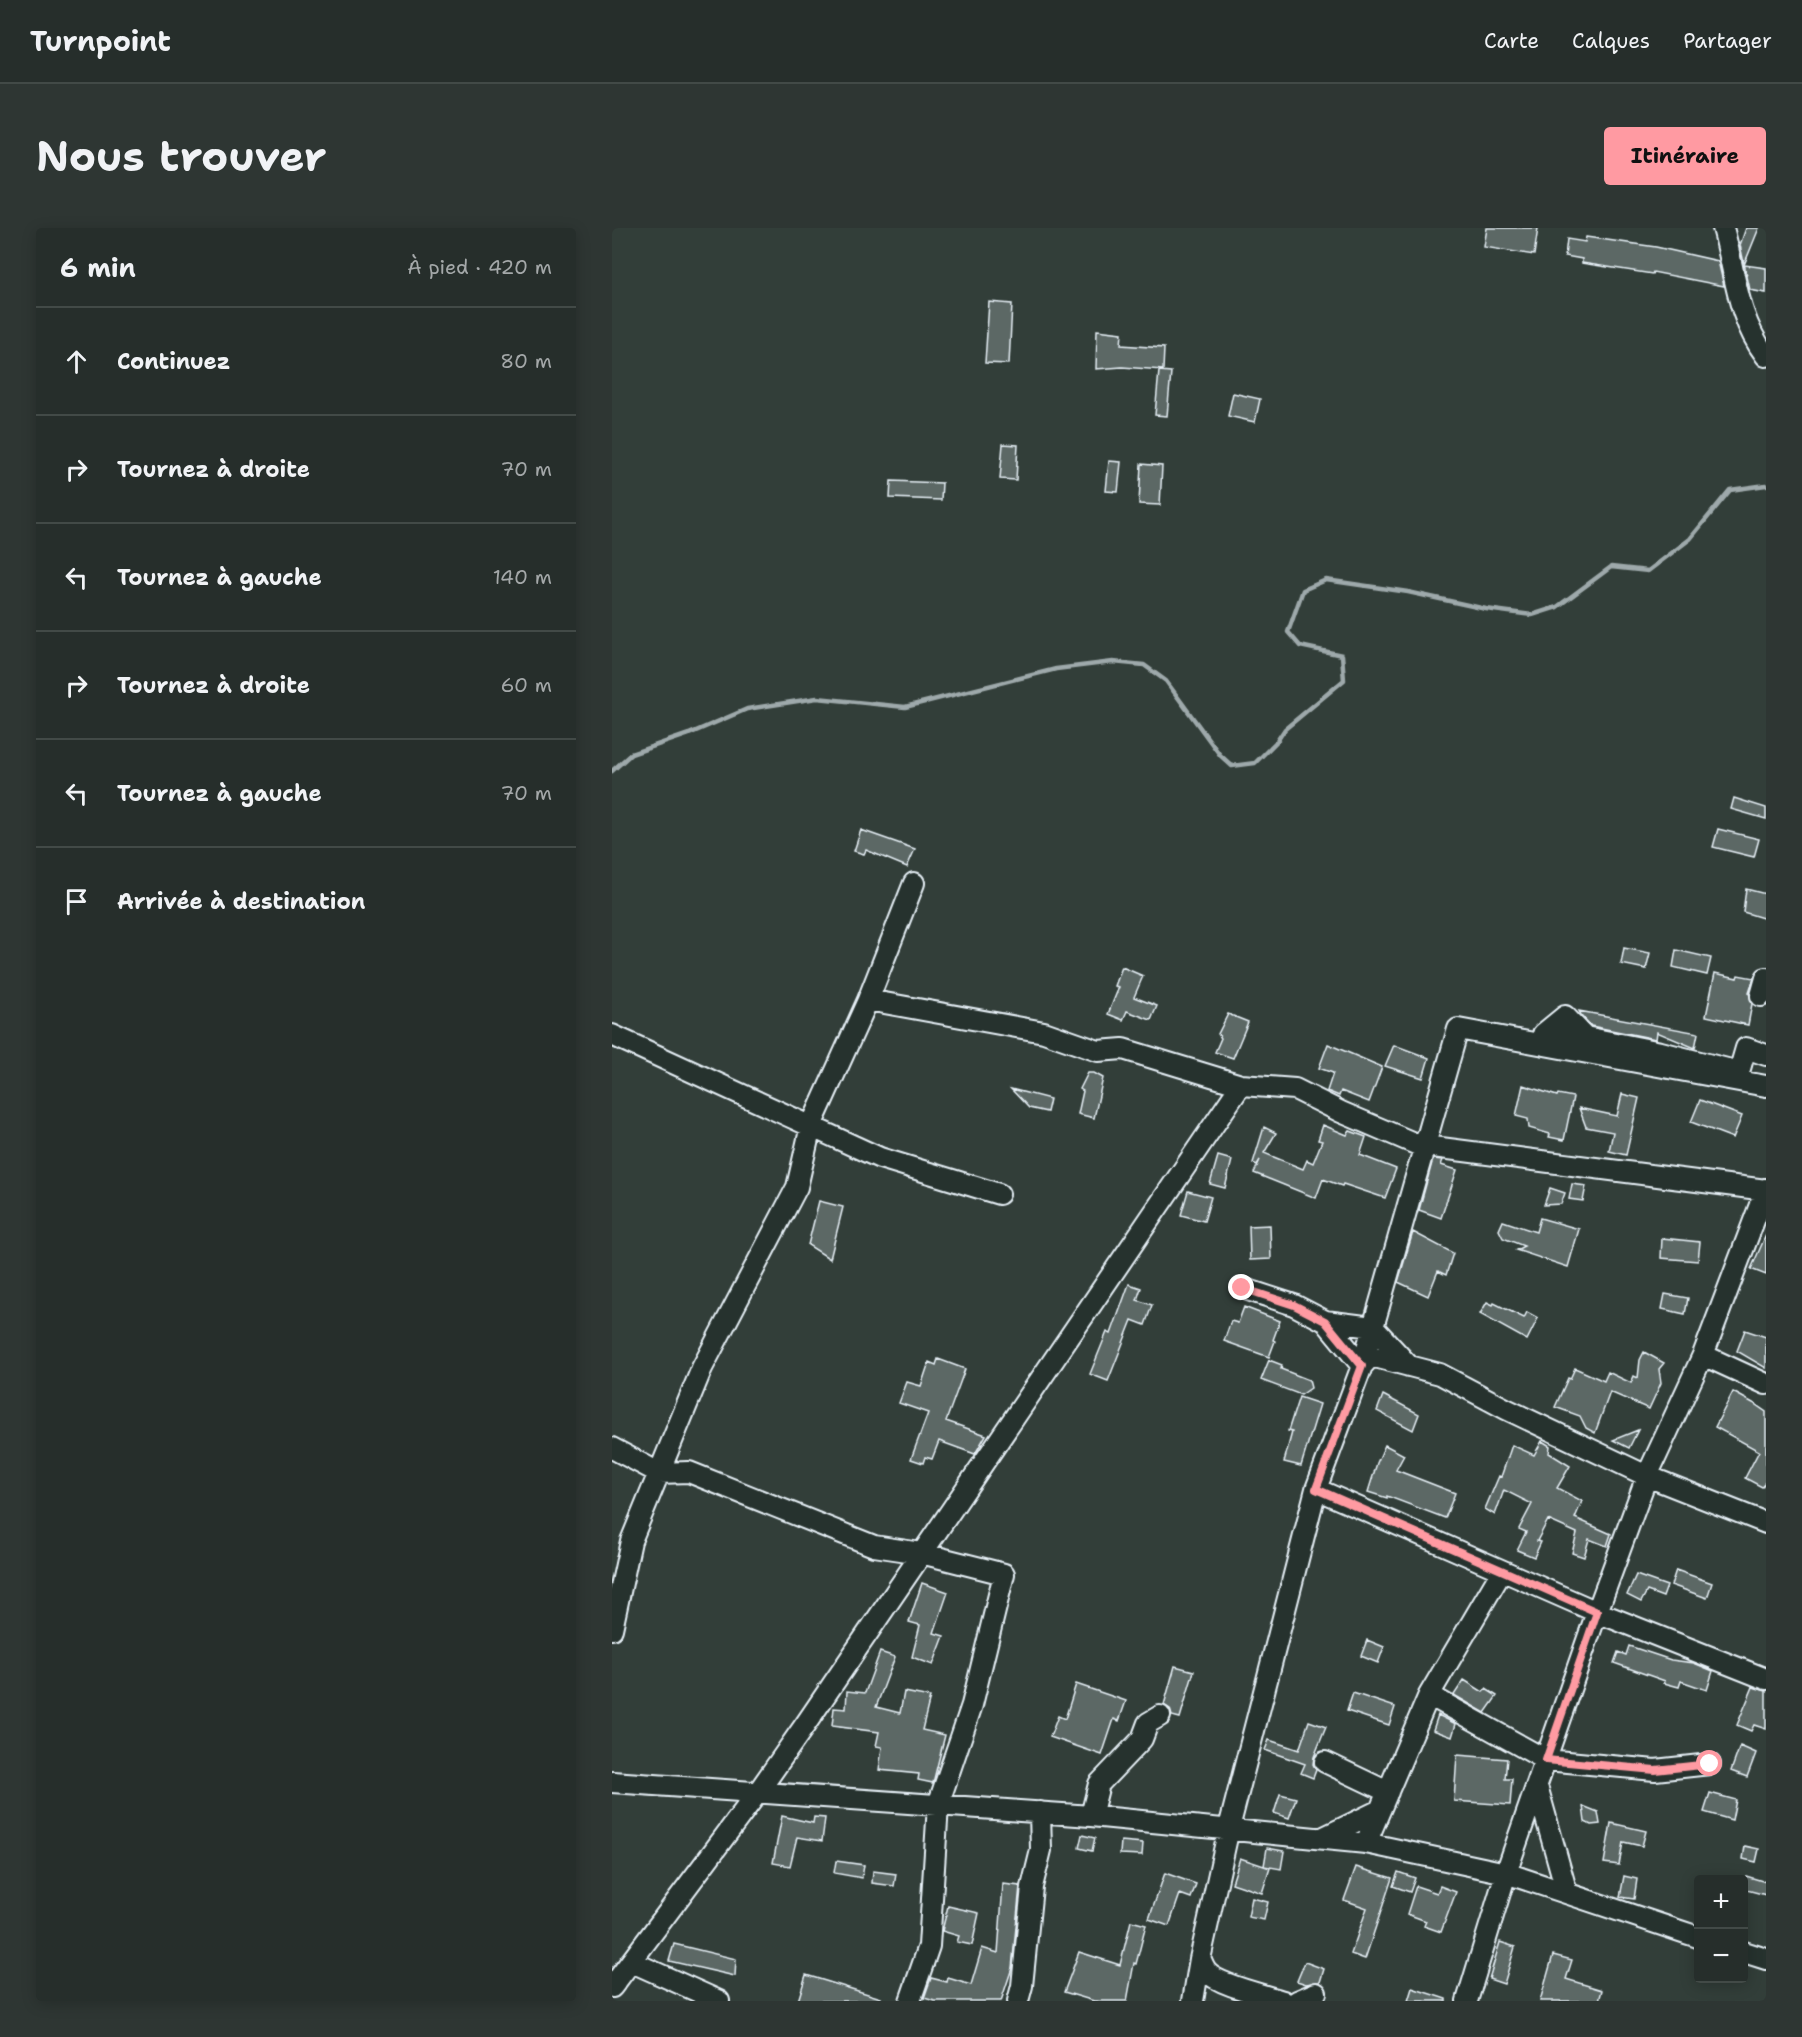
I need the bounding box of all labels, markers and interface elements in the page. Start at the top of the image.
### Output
text: Turnpoint [30,22,171,60]
text: Carte [1484,27,1539,55]
text: Calques [1572,27,1650,55]
text: Partager [1683,27,1772,55]
button: Itinéraire [1604,127,1766,185]
text: Nous trouver [36,128,326,184]
text: 6 min [60,250,136,285]
text: À pied · 420 m [407,254,552,280]
icon: ahead [60,345,93,378]
text: Continuez [117,347,230,376]
text: 80 m [500,348,552,374]
icon: right [60,453,93,486]
text: Tournez à droite [117,455,310,484]
text: 70 m [500,456,552,482]
icon: left [60,561,93,594]
text: Tournez à gauche [117,563,322,592]
text: 140 m [493,564,552,590]
icon: right [60,669,93,702]
text: Tournez à droite [117,671,310,700]
text: 60 m [500,672,552,698]
icon: left [60,777,93,810]
text: Tournez à gauche [117,779,322,808]
text: 70 m [500,780,552,806]
icon: arrive [60,885,93,918]
text: Arrivée à destination [117,887,365,916]
route end [1228,1274,1254,1300]
route start [1696,1750,1722,1776]
map controls [1694,1875,1748,1983]
button: + [1694,1875,1748,1929]
button: − [1694,1929,1748,1983]

